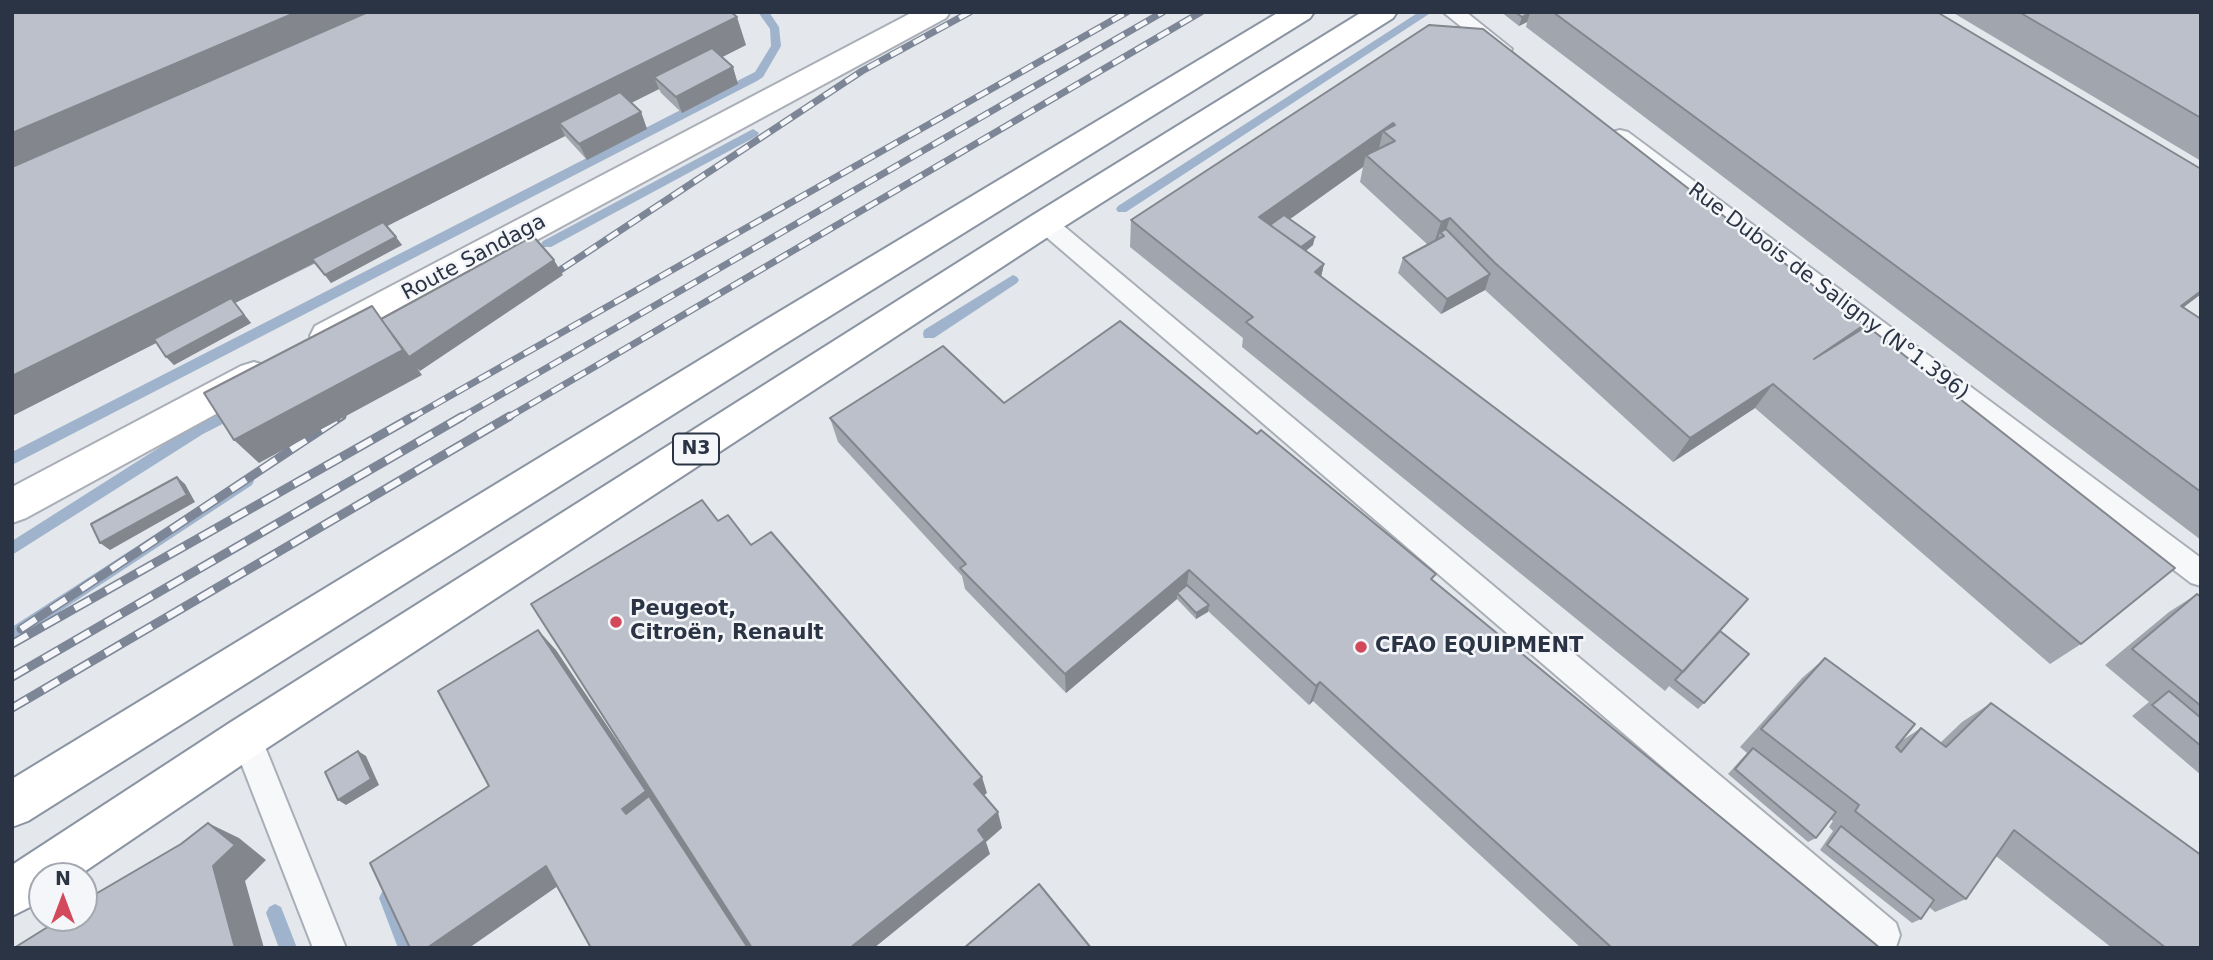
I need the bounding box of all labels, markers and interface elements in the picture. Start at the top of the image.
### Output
street label: Rue Dubois de Saligny (N°1.396) [1683,178,1973,406]
street label: Route Sandaga [398,209,550,307]
road number: N3 [673,433,719,464]
place label: Peugeot, Citroën, Renault [630,597,824,647]
marker: Peugeot, Citroën, Renault [608,614,624,630]
place label: CFAO EQUIPMENT [1375,634,1583,660]
marker: CFAO EQUIPMENT [1353,639,1369,655]
north arrow [28,862,98,932]
text: N [55,867,71,889]

